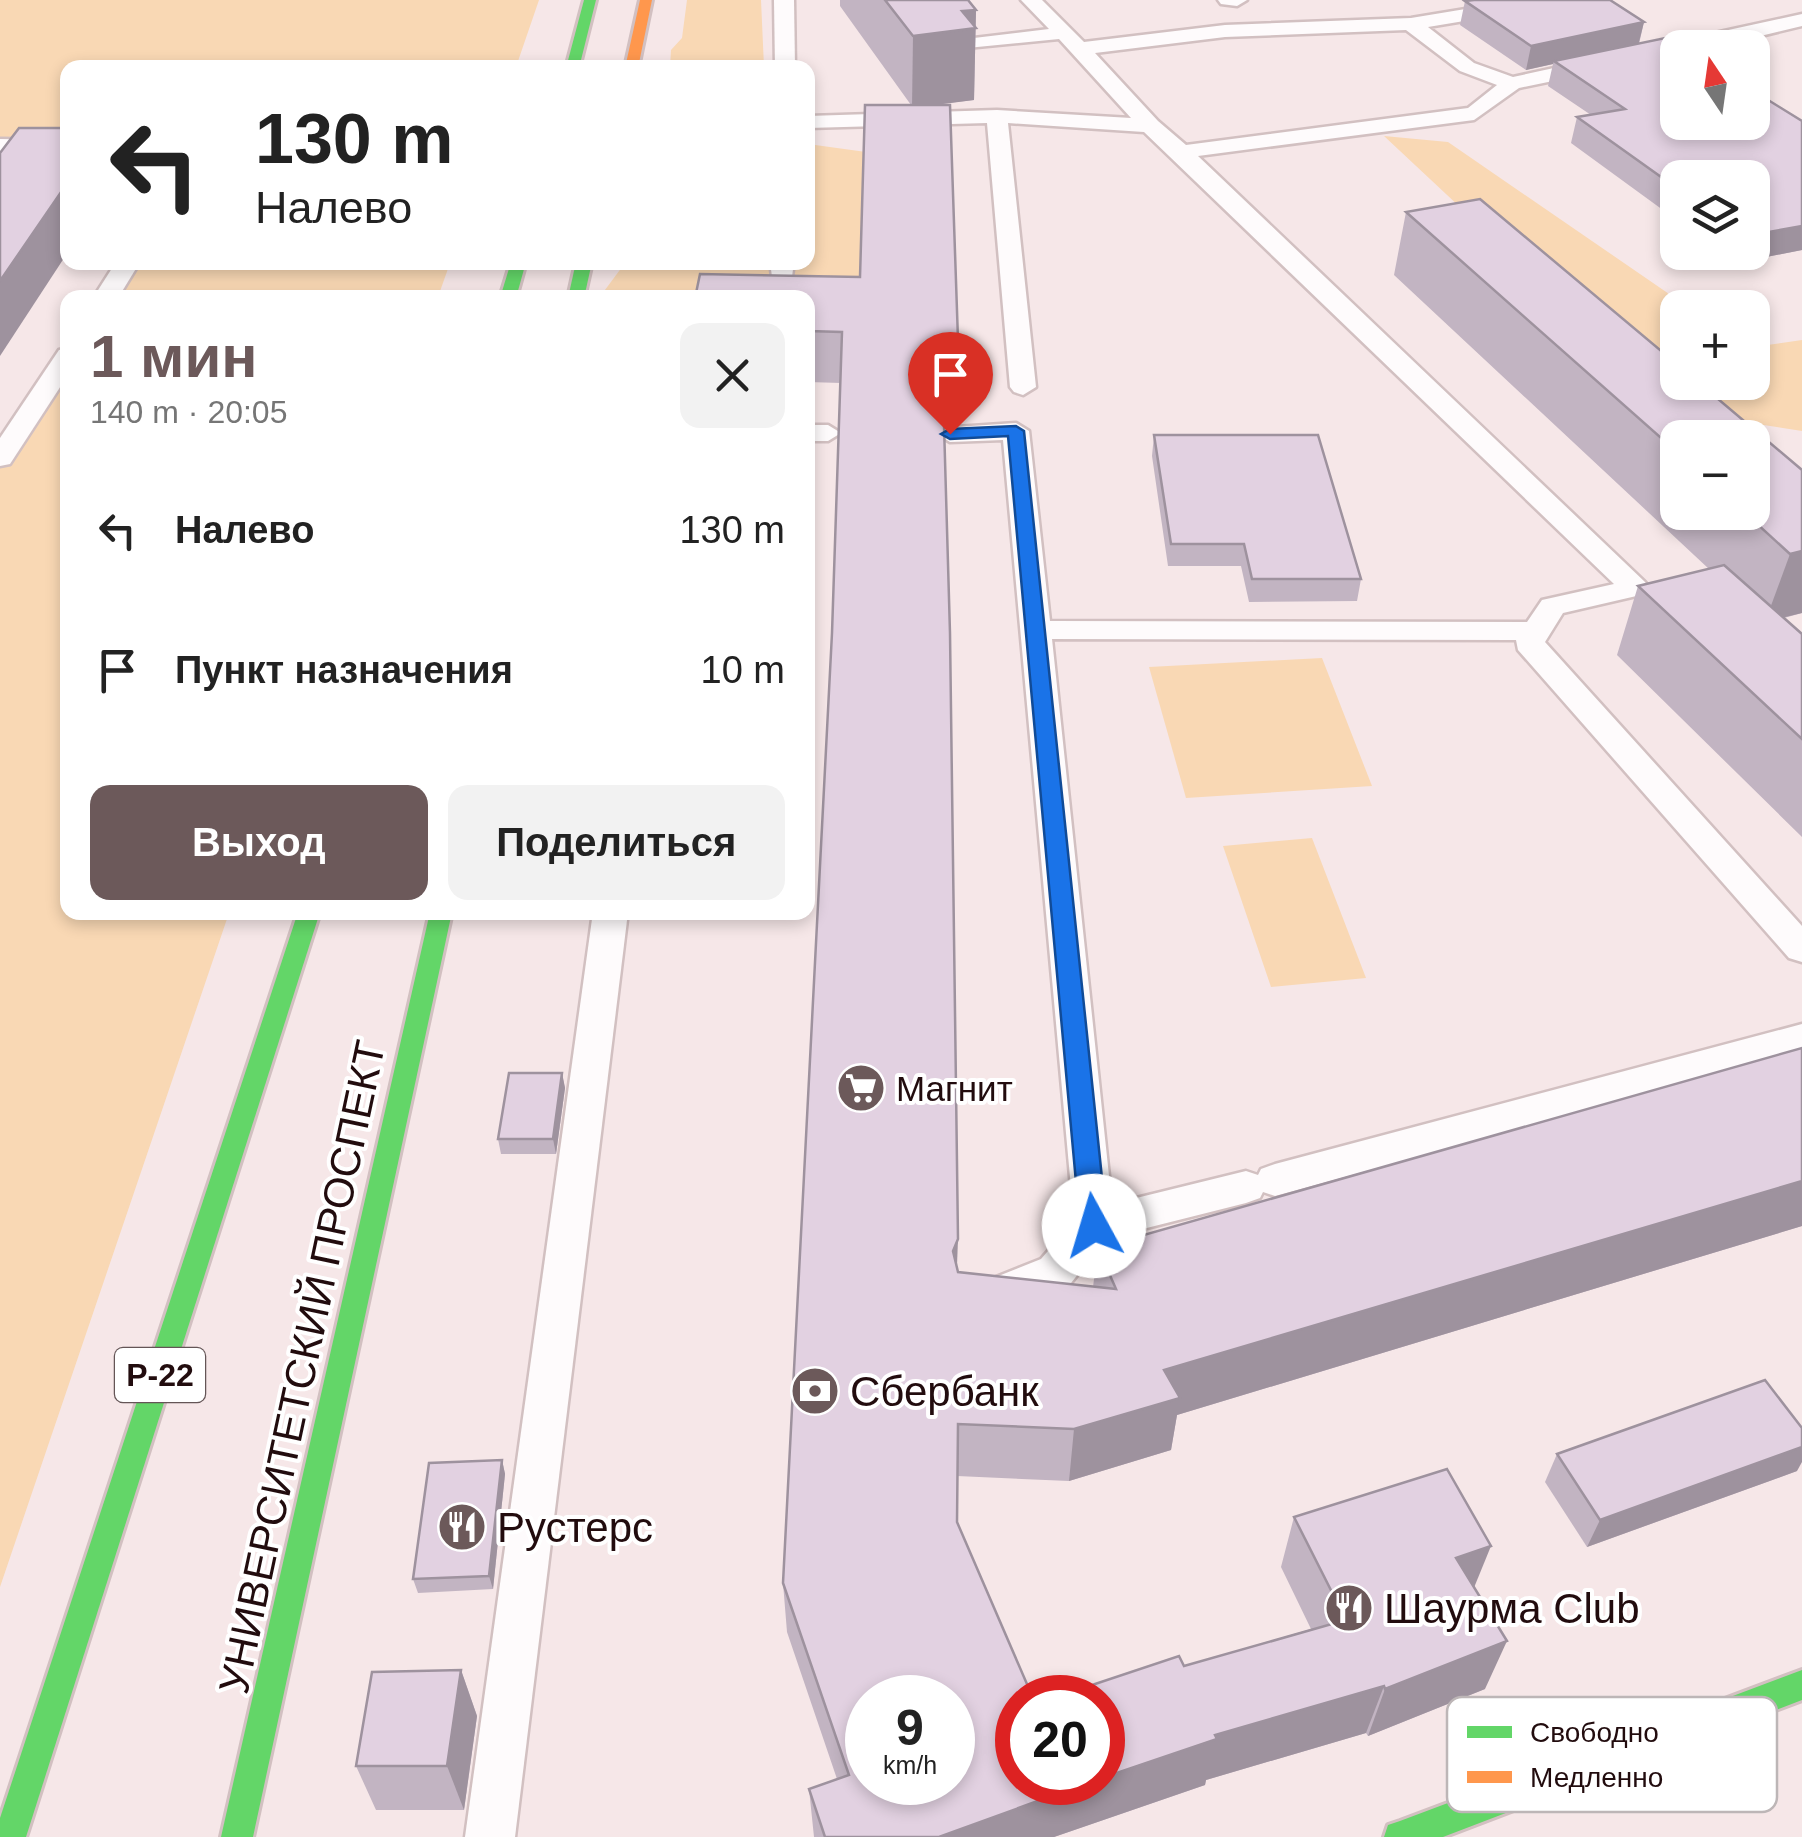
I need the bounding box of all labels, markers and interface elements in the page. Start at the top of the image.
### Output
north arrow [1660,30,1770,140]
map controls [1660,30,1770,530]
icon: left [90,100,220,230]
text: 130 m [255,100,453,178]
button: layers [1660,160,1770,270]
text: Налево [255,182,412,233]
button: + [1660,290,1770,400]
text: 1 мин [90,323,258,390]
button: close [680,323,785,428]
pin [908,332,993,435]
icon: arrive [923,347,978,402]
text: 140 m · 20:05 [90,394,287,430]
button: − [1660,420,1770,530]
icon: left [90,503,145,558]
text: Налево [175,509,314,551]
text: 130 m [679,509,785,551]
icon: arrive [90,643,145,698]
text: Пункт назначения [175,649,513,691]
text: 10 m [701,649,785,691]
button: Выход [90,785,428,900]
button: Поделиться [448,785,785,900]
street label: УНИВЕРСИТЕТСКИЙ ПРОСПЕКТ [209,1036,394,1698]
supermarket icon: Магнит [835,1062,887,1114]
place label: Магнит [896,1069,1013,1108]
position arrow [1042,1174,1146,1278]
road number: Р-22 [115,1348,205,1402]
bank icon: Сбербанк [789,1365,841,1417]
place label: Сбербанк [850,1368,1039,1415]
restaurant icon: Рустерс [436,1501,488,1553]
place label: Рустерс [497,1504,653,1551]
restaurant icon: Шаурма Club [1323,1582,1375,1634]
place label: Шаурма Club [1384,1585,1640,1632]
speed limit sign: 20 [995,1675,1125,1805]
legend [1447,1697,1777,1812]
text: 9 [896,1700,924,1756]
text: Свободно [1530,1717,1659,1748]
text: km/h [883,1751,937,1779]
text: Медленно [1530,1762,1663,1793]

